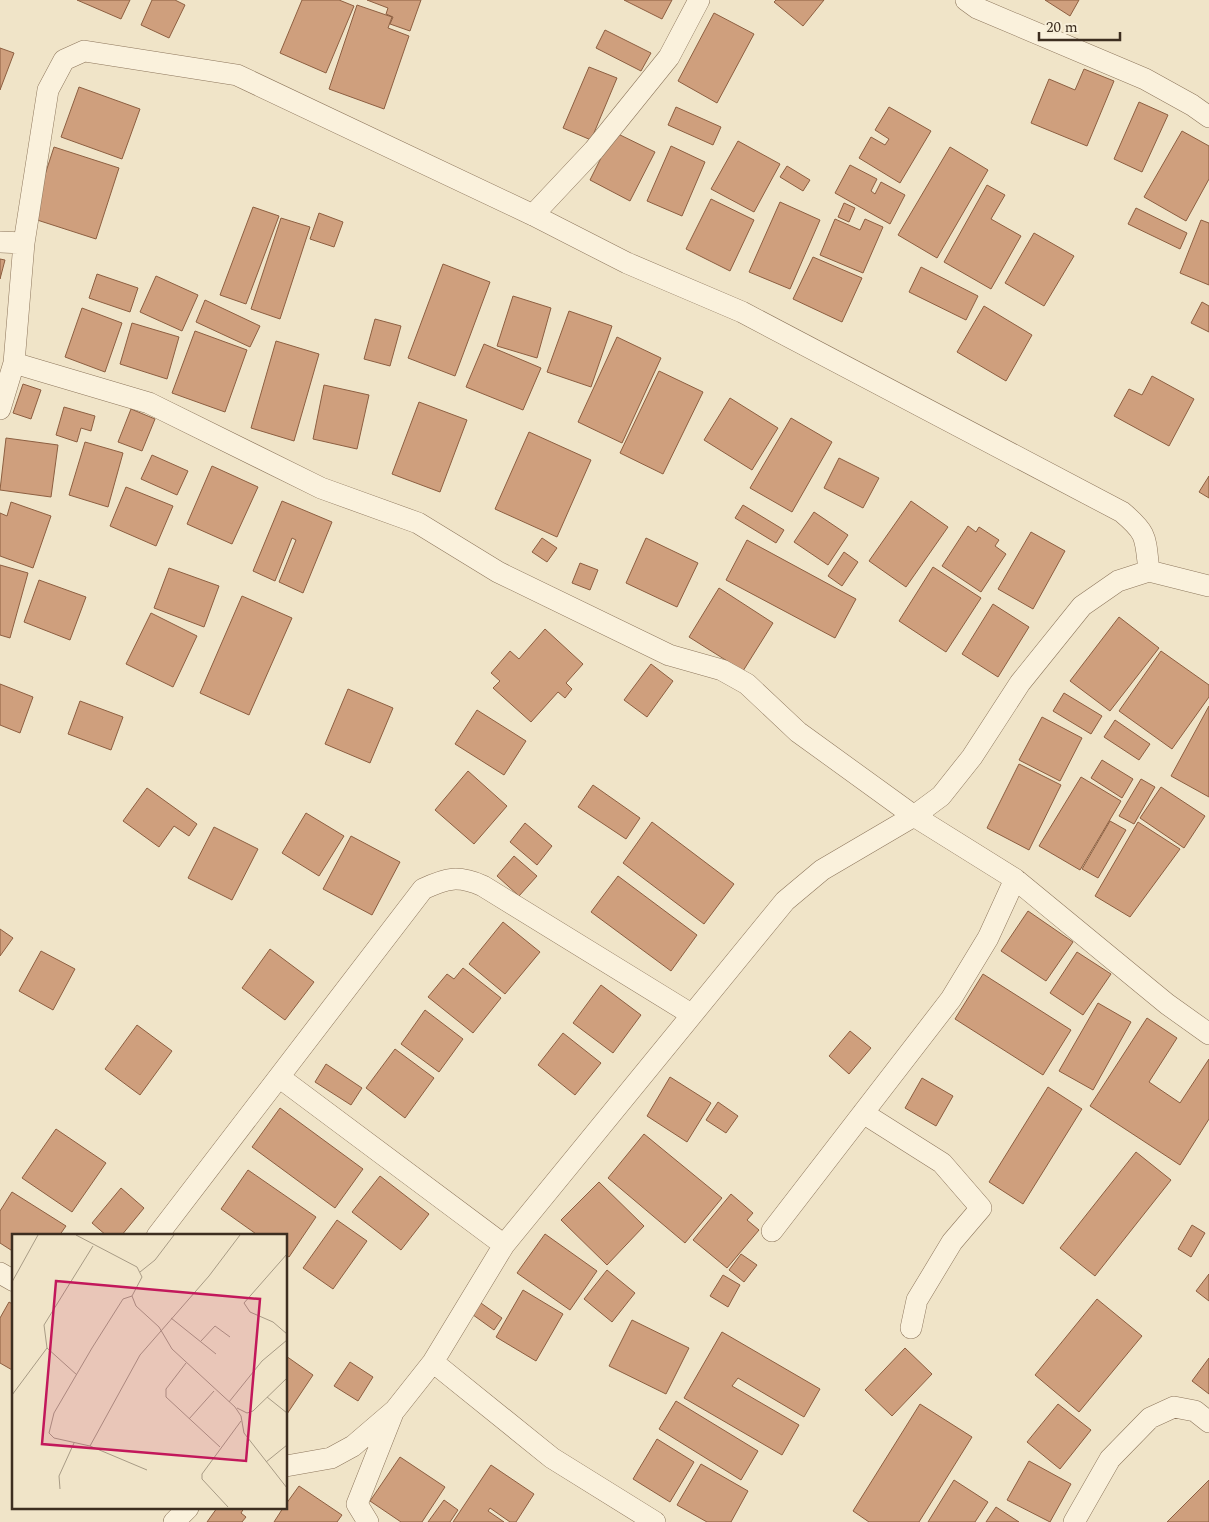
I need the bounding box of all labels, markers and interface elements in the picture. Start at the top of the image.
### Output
scale bar [1039,10,1120,42]
text: 20 m [1046,16,1078,39]
inset map [12,1234,288,1510]

